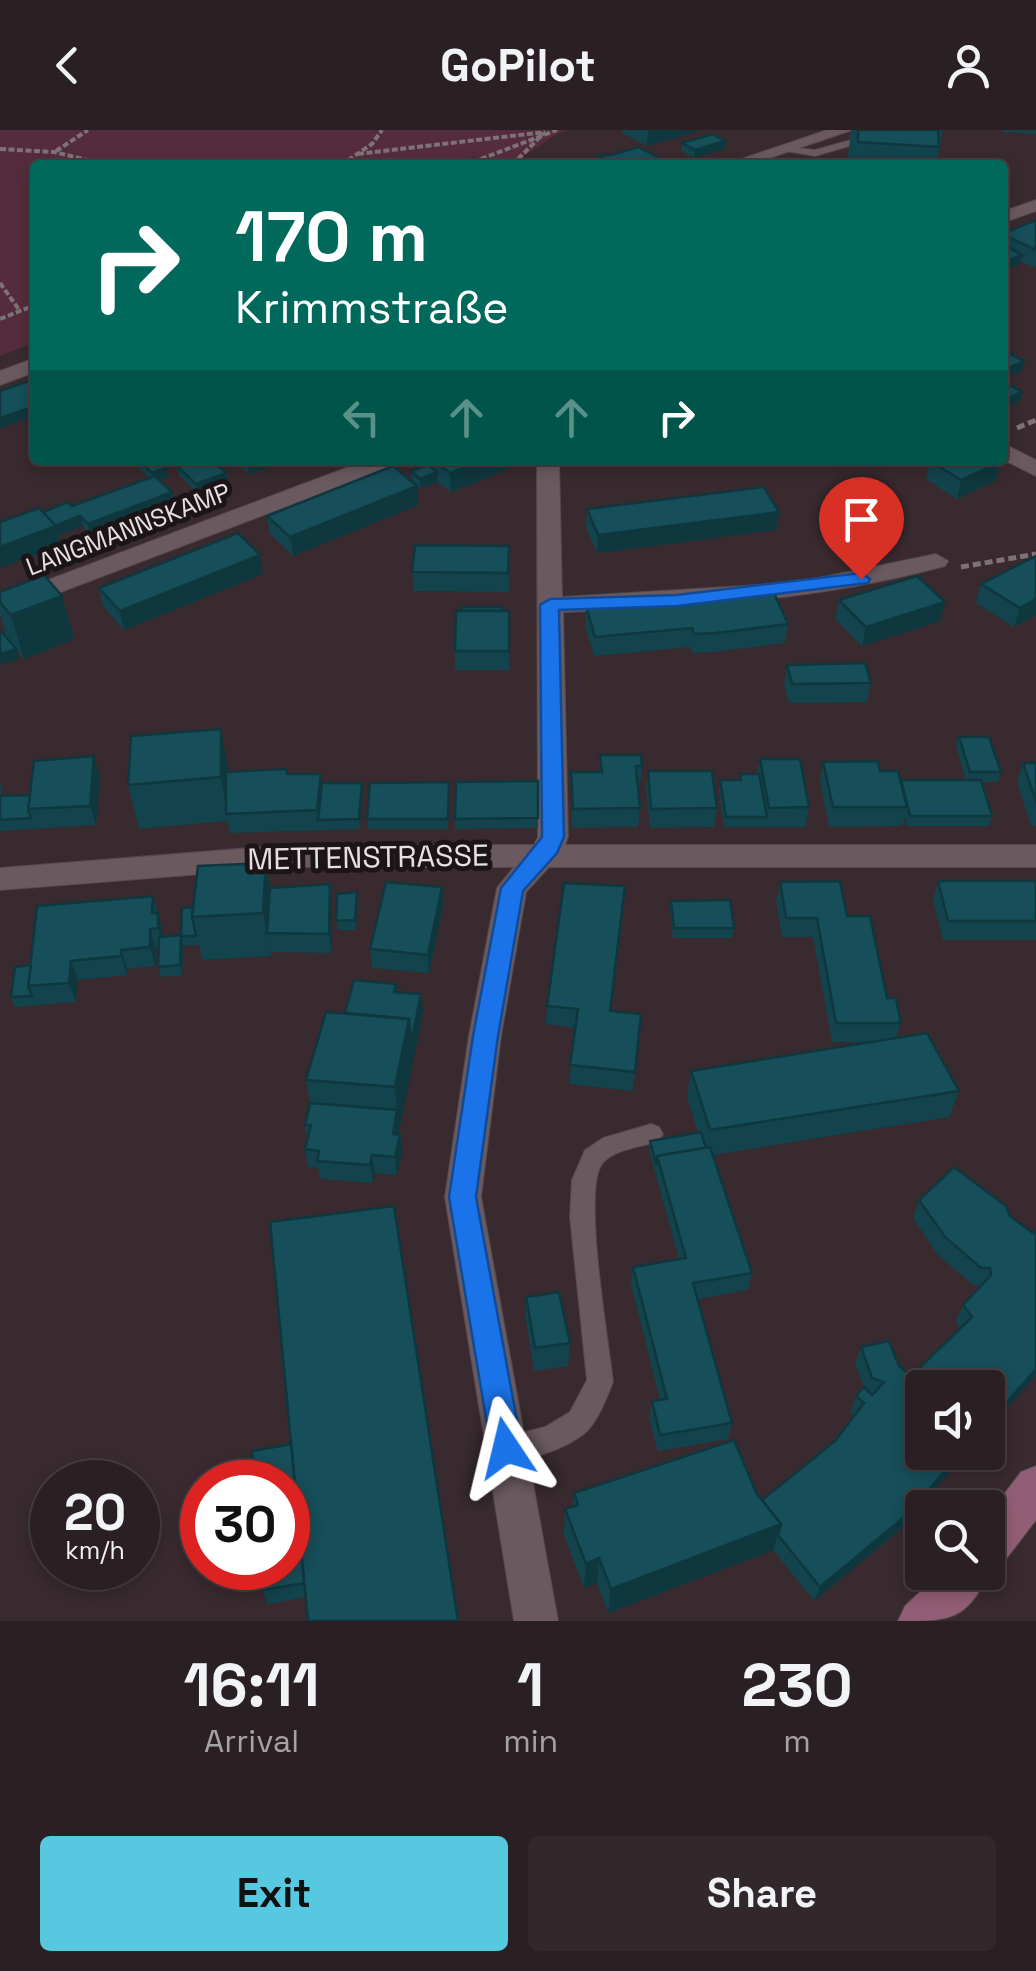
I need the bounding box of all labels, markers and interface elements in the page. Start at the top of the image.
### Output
text: GoPilot [440,37,596,94]
icon: back [40,38,95,93]
icon: person [941,38,996,93]
text: 170 m [235,192,428,281]
icon: right [70,200,200,330]
text: Krimmstraße [235,279,509,336]
icon: left [334,390,389,445]
icon: ahead [439,390,494,445]
icon: ahead [544,390,599,445]
icon: right [649,390,704,445]
street label: LANGMANNSKAMP [21,475,235,583]
pin [819,477,904,580]
icon: arrive [834,492,889,547]
street label: METTENSTRASSE [247,835,489,879]
map controls [905,1370,1005,1590]
button: sound [905,1370,1005,1470]
position arrow [454,1396,558,1500]
speed limit sign: 30 [180,1460,310,1590]
text: 20 [64,1481,126,1545]
button: search [905,1490,1005,1590]
text: km/h [65,1534,125,1566]
text: 16:11 [183,1647,320,1724]
text: 1 [517,1647,544,1724]
text: 230 [742,1647,853,1724]
text: Arrival [204,1721,299,1761]
text: min [503,1721,558,1761]
text: m [783,1721,811,1761]
button: Exit [40,1836,508,1951]
button: Share [528,1836,996,1951]

